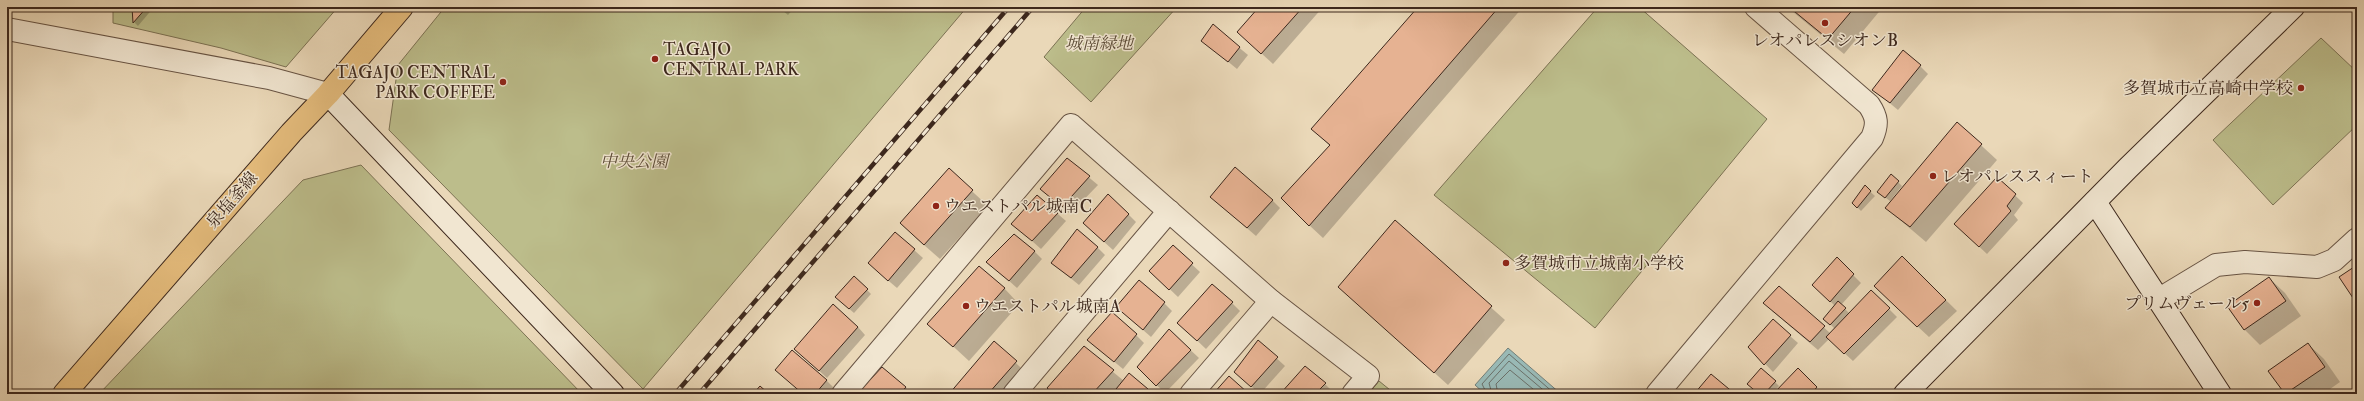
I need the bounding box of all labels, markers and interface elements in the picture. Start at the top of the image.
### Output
marker: レオパレスシオンB [1820,18,1830,28]
place label: レオパレスシオンB [1752,30,1898,51]
park label: 城南緑地 [1065,33,1135,54]
place label: TAGAJO CENTRAL PARK [663,39,800,80]
marker: TAGAJO CENTRAL PARK [650,54,660,64]
place label: TAGAJO CENTRAL PARK COFFEE [335,62,496,103]
marker: TAGAJO CENTRAL PARK COFFEE [498,77,508,87]
place label: 多賀城市立高崎中学校 [2123,78,2293,99]
marker: 多賀城市立高崎中学校 [2296,83,2306,93]
park label: 中央公園 [600,151,671,172]
place label: レオパレススィート [1941,166,2094,187]
street label: 泉塩釜線 [202,167,262,233]
marker: レオパレススィート [1928,171,1938,181]
place label: ウエストパル城南C [944,196,1092,217]
marker: ウエストパル城南C [931,201,941,211]
place label: 多賀城市立城南小学校 [1514,253,1684,274]
marker: 多賀城市立城南小学校 [1501,258,1511,268]
place label: プリムヴェール5 [2124,293,2250,314]
place label: ウエストパル城南A [974,296,1121,317]
marker: プリムヴェール5 [2252,298,2262,308]
marker: ウエストパル城南A [961,301,971,311]

